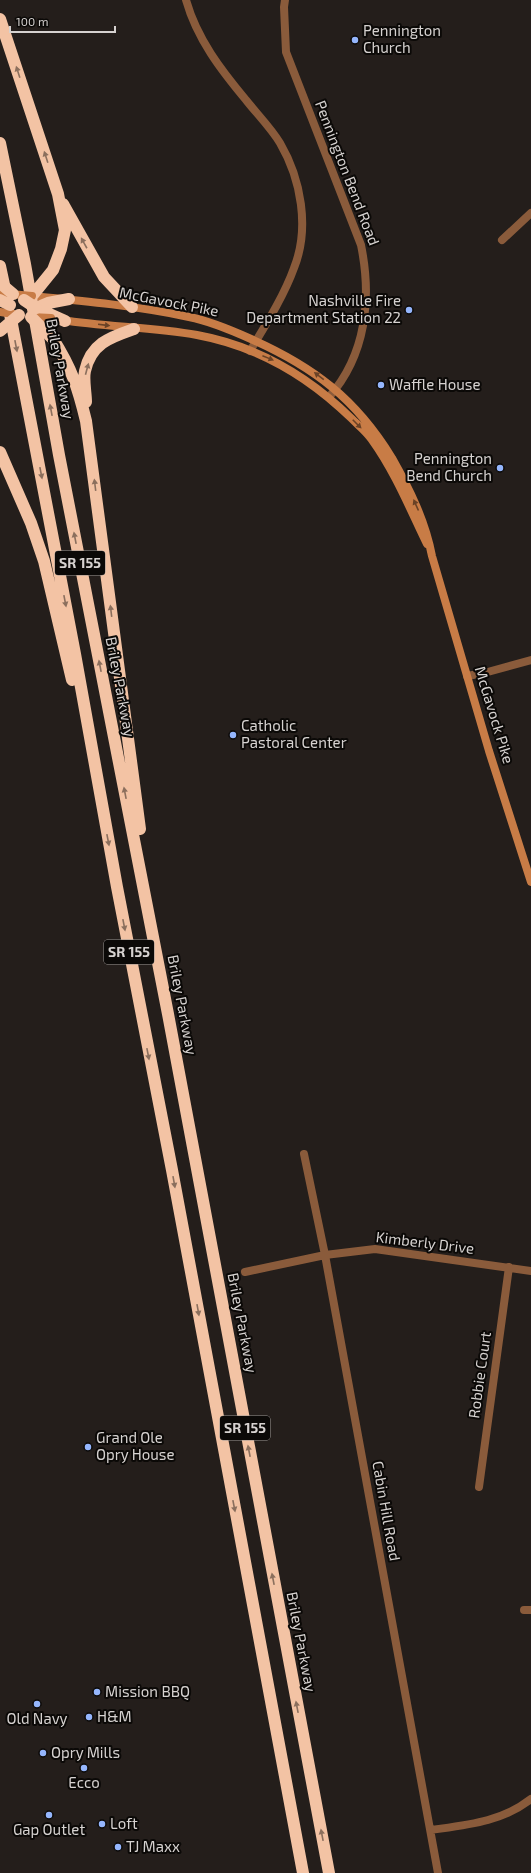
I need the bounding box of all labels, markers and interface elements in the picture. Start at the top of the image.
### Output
scale bar [10,8,115,34]
text: 100 m [16,14,48,28]
place label: Pennington Church [363,21,441,56]
marker: Pennington Church [350,35,360,45]
one-way arrow [15,66,21,78]
street label: Pennington Bend Road [312,98,384,248]
one-way arrow [43,151,49,163]
one-way arrow [81,237,88,249]
street label: McGavock Pike [118,283,220,319]
place label: Nashville Fire Department Station 22 [246,291,401,326]
marker: Nashville Fire Department Station 22 [404,305,414,315]
street label: Briley Parkway [43,317,79,420]
one-way arrow [98,322,110,328]
one-way arrow [13,339,19,352]
one-way arrow [262,355,274,361]
one-way arrow [84,363,90,375]
one-way arrow [313,372,324,380]
place label: Waffle House [389,375,480,393]
marker: Waffle House [376,380,386,390]
one-way arrow [48,404,54,416]
one-way arrow [352,419,362,429]
place label: Pennington Bend Church [406,449,492,484]
marker: Pennington Bend Church [495,463,505,473]
one-way arrow [38,467,44,479]
one-way arrow [91,479,98,492]
one-way arrow [413,499,419,511]
one-way arrow [72,532,78,544]
road number: SR 155 [55,551,105,575]
one-way arrow [62,595,68,607]
one-way arrow [107,605,114,617]
street label: Briley Parkway [102,635,140,738]
one-way arrow [97,659,103,672]
street label: McGavock Pike [472,664,518,766]
place label: Catholic Pastoral Center [241,716,347,751]
marker: Catholic Pastoral Center [228,730,238,740]
one-way arrow [122,787,128,799]
one-way arrow [105,834,111,846]
one-way arrow [121,919,127,932]
road number: SR 155 [104,940,154,964]
street label: Briley Parkway [164,953,202,1056]
one-way arrow [146,1048,152,1061]
one-way arrow [171,1176,177,1188]
street label: Kimberly Drive [375,1227,475,1257]
street label: Briley Parkway [224,1271,262,1374]
one-way arrow [195,1304,201,1316]
street label: Robbie Court [464,1330,494,1419]
road number: SR 155 [220,1416,270,1440]
place label: Grand Ole Opry House [96,1428,174,1463]
marker: Grand Ole Opry House [83,1442,93,1452]
one-way arrow [246,1445,252,1458]
street label: Cabin Hill Road [369,1459,405,1562]
one-way arrow [232,1500,238,1512]
one-way arrow [270,1573,276,1585]
street label: Briley Parkway [283,1590,321,1693]
place label: Mission BBQ [105,1682,190,1701]
marker: Mission BBQ [92,1687,102,1697]
marker: Old Navy [32,1699,42,1709]
one-way arrow [294,1701,300,1713]
place label: H&M [97,1707,132,1725]
place label: Old Navy [6,1709,68,1727]
marker: H&M [84,1712,94,1722]
place label: Opry Mills [51,1743,120,1761]
marker: Opry Mills [38,1748,48,1758]
marker: Ecco [79,1763,89,1773]
place label: Ecco [68,1773,100,1791]
marker: Gap Outlet [44,1810,54,1820]
place label: Loft [110,1814,138,1832]
marker: Loft [97,1819,107,1829]
place label: Gap Outlet [13,1820,85,1838]
one-way arrow [318,1829,324,1841]
place label: TJ Maxx [126,1837,180,1855]
marker: TJ Maxx [113,1842,123,1852]

